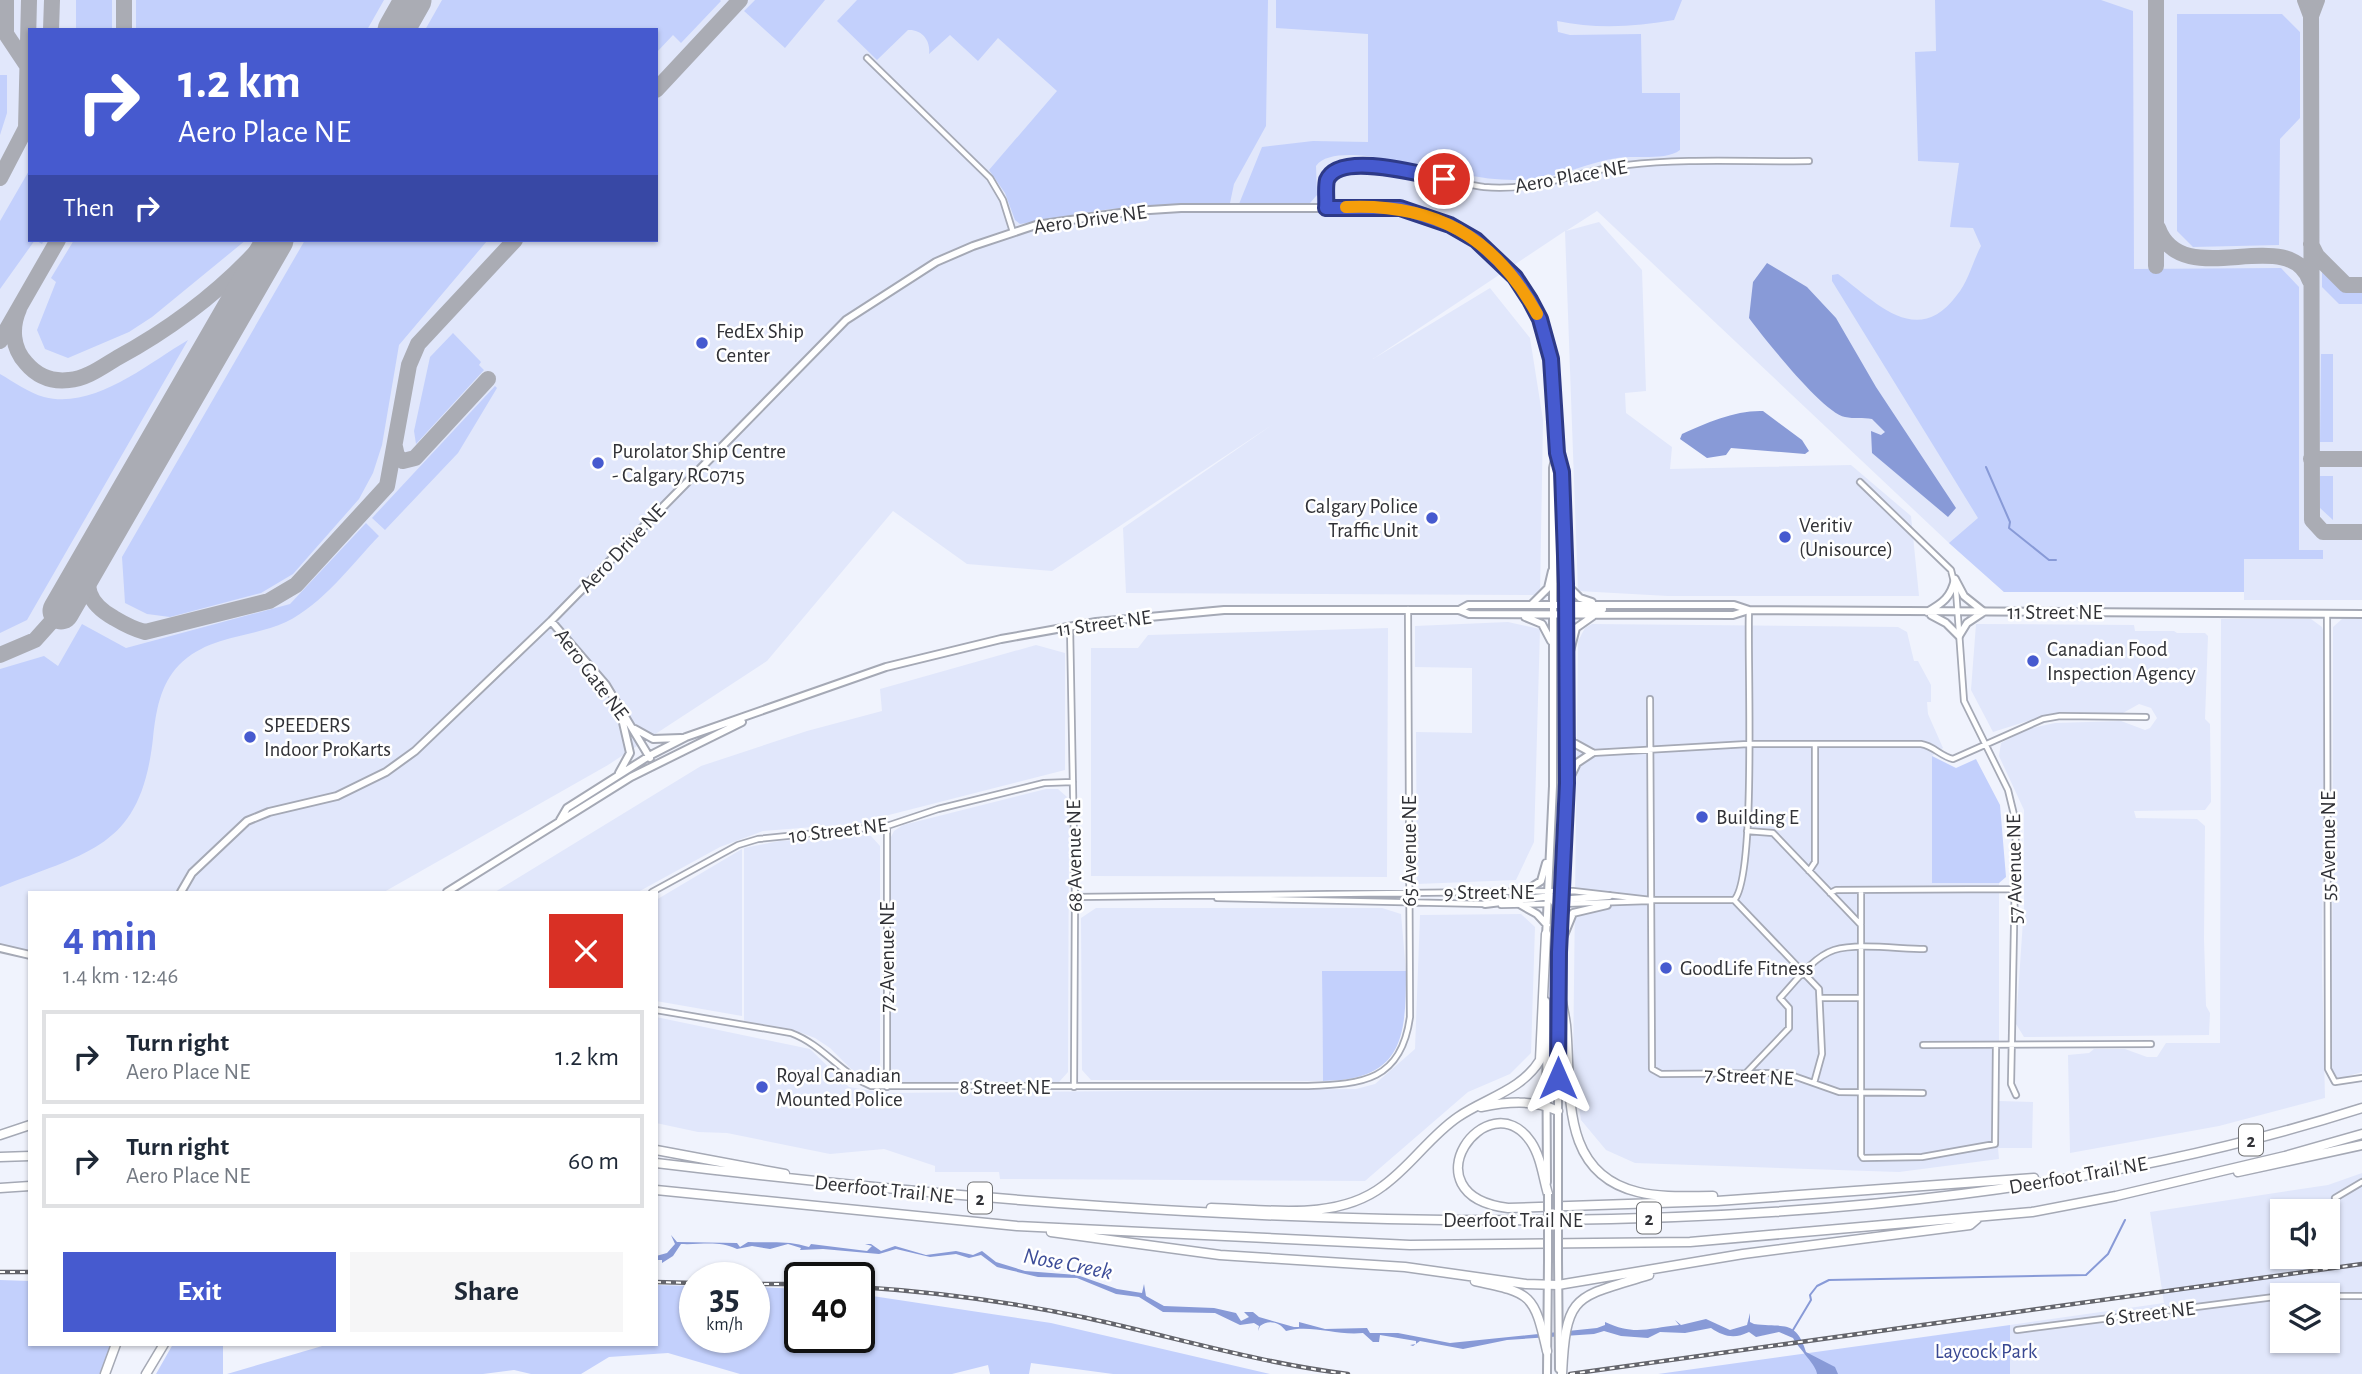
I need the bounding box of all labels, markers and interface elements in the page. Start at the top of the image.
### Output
icon: right [63,56,154,147]
text: 1.2 km [178,58,301,107]
text: Aero Place NE [178,116,351,148]
pin [1414,149,1474,209]
street label: Aero Place NE [1513,156,1629,197]
icon: arrive [1425,160,1463,198]
icon: right [128,189,166,227]
text: Then [63,195,114,221]
street label: Aero Drive NE [1032,201,1148,238]
place label: FedEx Ship Center [716,321,804,366]
marker: FedEx Ship Center [694,335,710,351]
place label: Purolator Ship Centre - Calgary RC0715 [612,441,786,486]
marker: Purolator Ship Centre - Calgary RC0715 [590,455,606,471]
place label: Calgary Police Traffic Unit [1305,496,1418,541]
street label: Aero Drive NE [575,500,669,596]
marker: Calgary Police Traffic Unit [1424,510,1440,526]
place label: Veritiv (Unisource) [1799,515,1893,560]
marker: Veritiv (Unisource) [1777,529,1793,545]
street label: 11 Street NE [2007,602,2103,623]
street label: 11 Street NE [1055,606,1153,641]
street label: Aero Gate NE [551,625,633,724]
place label: Canadian Food Inspection Agency [2047,639,2196,684]
marker: Canadian Food Inspection Agency [2025,653,2041,669]
place label: SPEEDERS Indoor ProKarts [264,715,391,760]
marker: SPEEDERS Indoor ProKarts [242,729,258,745]
street label: 55 Avenue NE [2318,791,2339,901]
street label: 65 Avenue NE [1399,795,1420,907]
street label: 68 Avenue NE [1063,800,1086,912]
place label: Building E [1716,807,1799,828]
marker: Building E [1694,809,1710,825]
street label: 10 Street NE [788,814,889,847]
street label: 57 Avenue NE [2003,814,2026,924]
street label: 9 Street NE [1444,882,1534,903]
street label: 72 Avenue NE [877,902,898,1012]
button: close [549,914,623,988]
text: 4 min [63,916,158,958]
place label: GoodLife Fitness [1680,958,1814,979]
marker: GoodLife Fitness [1658,960,1674,976]
text: 1.4 km · 12:46 [63,965,178,988]
text: Turn right [126,1030,229,1056]
icon: right [67,1038,105,1076]
position arrow [1521,1041,1595,1115]
text: 1.2 km [555,1044,619,1070]
text: Aero Place NE [126,1061,250,1084]
street label: 7 Street NE [1704,1064,1794,1089]
place label: Royal Canadian Mounted Police [776,1065,903,1110]
street label: 8 Street NE [960,1077,1050,1098]
marker: Royal Canadian Mounted Police [754,1079,770,1095]
road number: 2 [2239,1124,2263,1156]
text: Turn right [126,1134,229,1160]
icon: right [67,1142,105,1180]
text: 60 m [568,1148,619,1174]
street label: Deerfoot Trail NE [2007,1153,2149,1198]
text: Aero Place NE [126,1165,250,1188]
street label: Deerfoot Trail NE [813,1172,955,1207]
road number: 2 [968,1182,992,1214]
map controls [2270,1199,2340,1353]
button: sound [2270,1199,2340,1269]
road number: 2 [1637,1202,1661,1234]
street label: Deerfoot Trail NE [1443,1210,1583,1231]
water label: Nose Creek [1021,1245,1114,1284]
button: Exit [63,1252,336,1332]
button: Share [350,1252,623,1332]
speed limit sign: 40 [784,1262,875,1353]
text: 35 [709,1281,740,1316]
button: layers [2270,1283,2340,1353]
street label: 6 Street NE [2104,1298,2196,1329]
text: km/h [706,1316,743,1334]
park label: Laycock Park [1935,1341,2038,1362]

